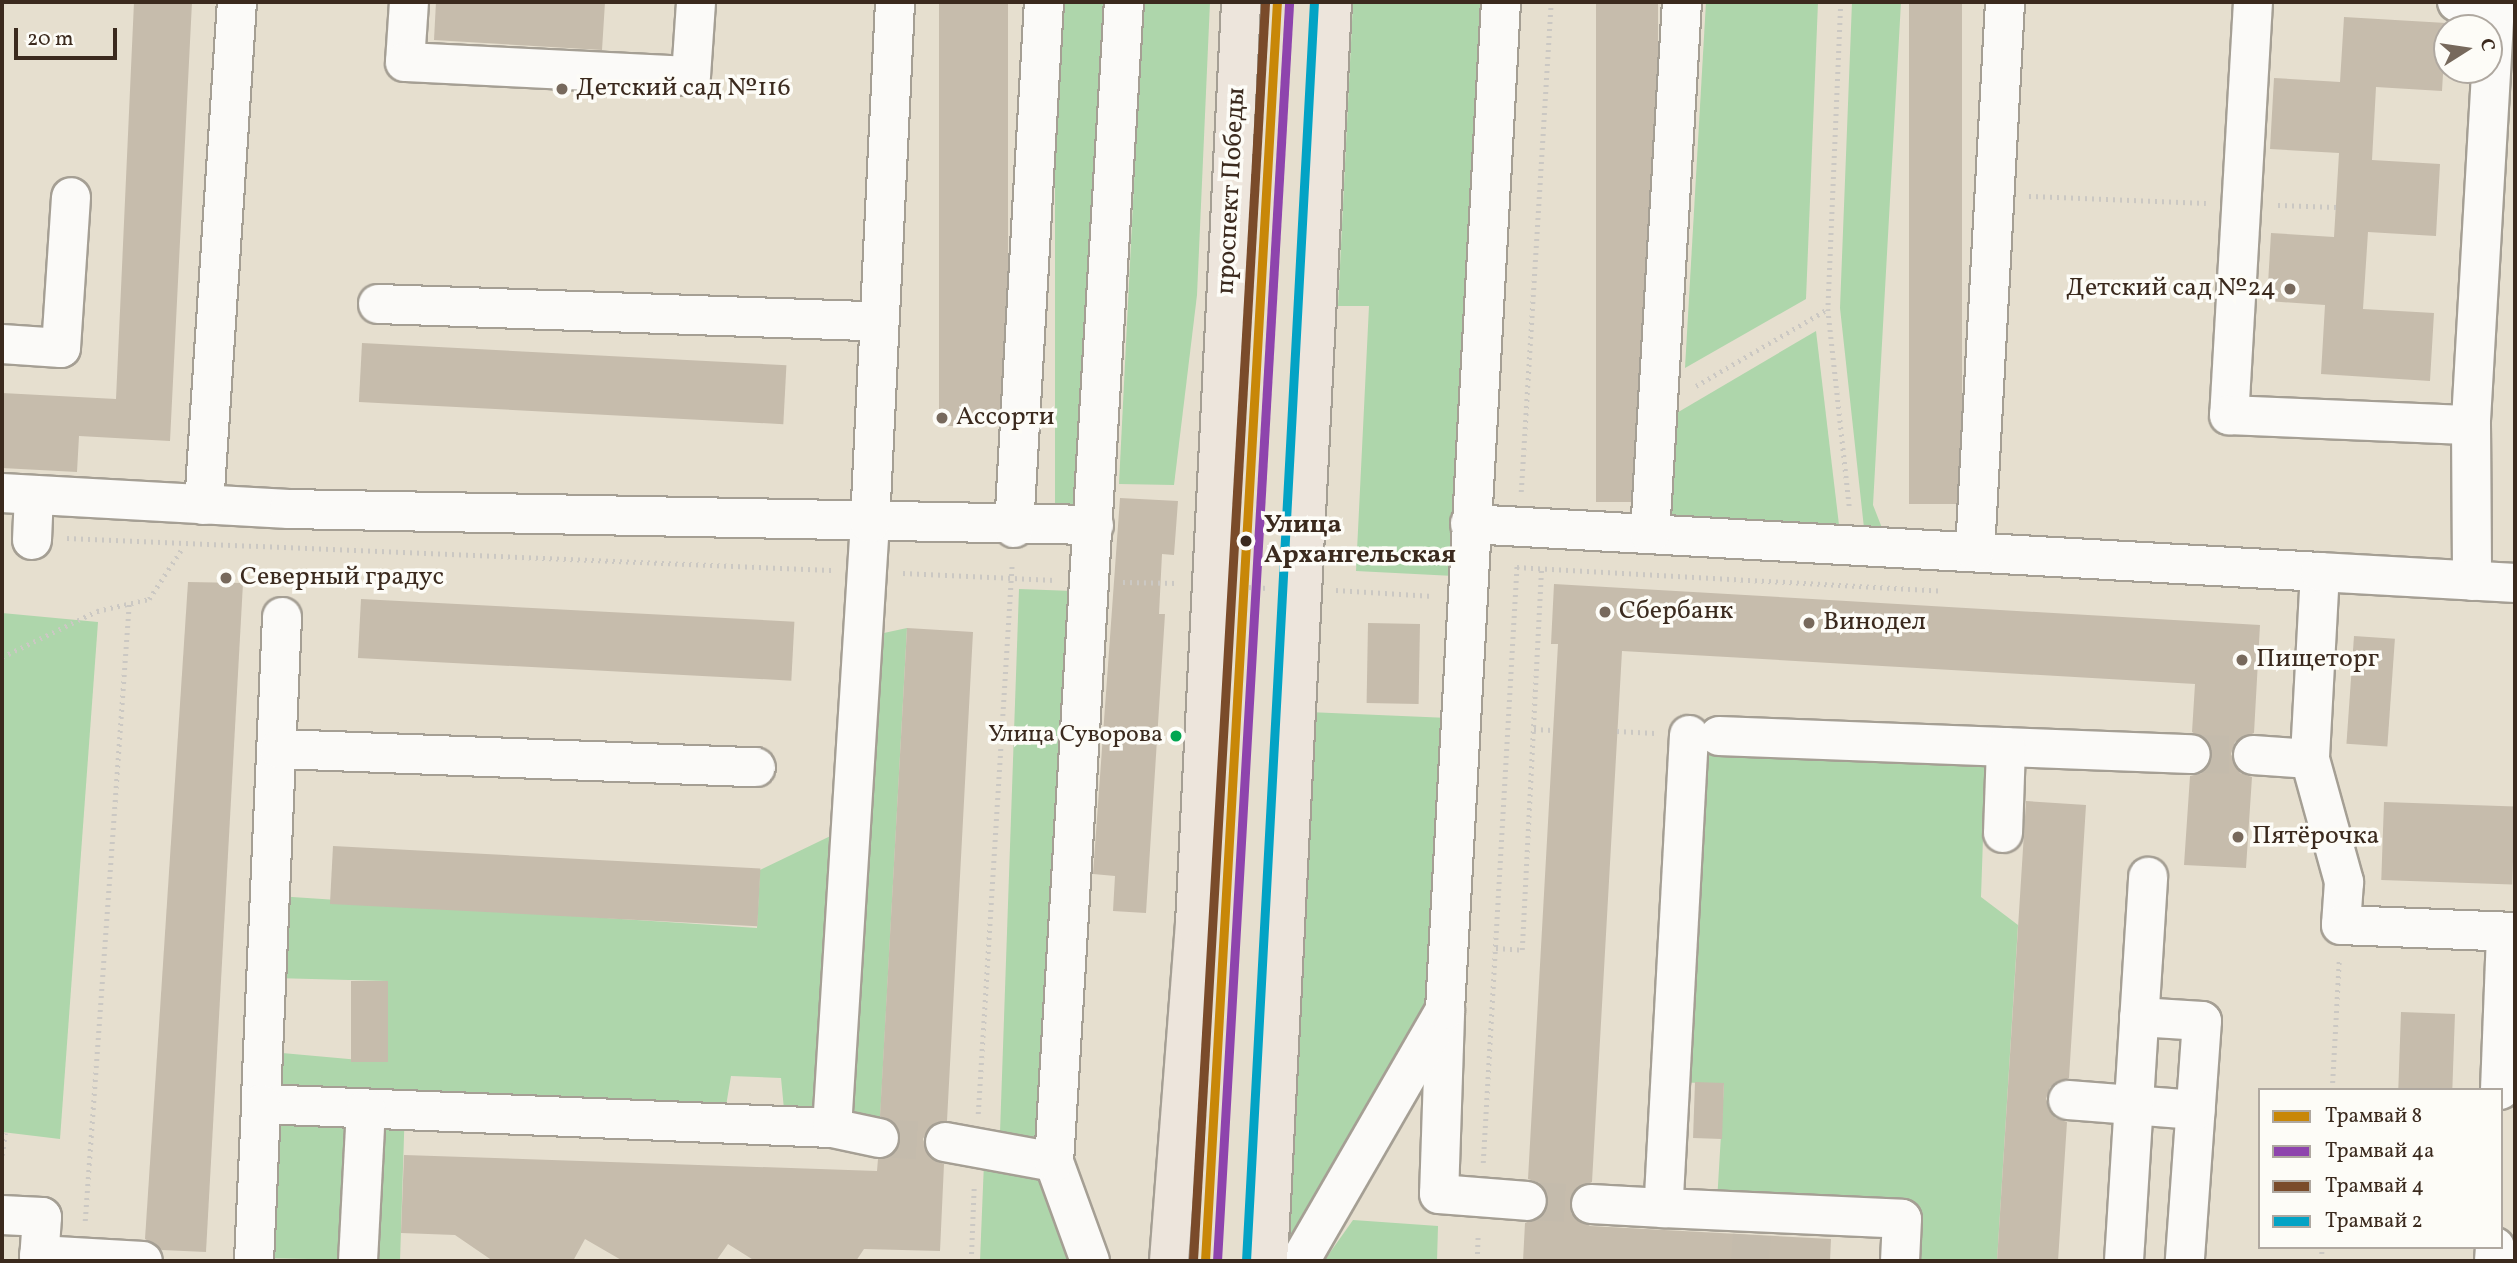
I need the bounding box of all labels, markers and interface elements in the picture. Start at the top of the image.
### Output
scale bar [18,14,121,58]
north arrow [2433,14,2503,84]
text: 20 m [27,25,73,54]
text: С [2473,36,2501,54]
place label: Детский сад №116 [576,73,791,105]
marker: Детский сад №116 [554,81,570,97]
street label: проспект Победы [1211,87,1253,295]
place label: Детский сад №24 [2066,273,2276,305]
marker: Детский сад №24 [2282,281,2298,297]
place label: Ассорти [956,402,1054,434]
marker: Ассорти [934,410,950,426]
place label: Улица Архангельская [1264,510,1456,572]
marker: Улица Архангельская [1235,530,1257,552]
place label: Северный градус [240,562,444,594]
marker: Северный градус [218,570,234,586]
place label: Сбербанк [1619,596,1733,628]
marker: Сбербанк [1597,604,1613,620]
place label: Винодел [1823,607,1926,639]
marker: Винодел [1801,615,1817,631]
place label: Пищеторг [2256,644,2379,676]
marker: Пищеторг [2234,652,2250,668]
place label: Улица Суворова [988,722,1163,750]
marker: Улица Суворова [1169,729,1183,743]
place label: Пятёрочка [2252,821,2380,853]
marker: Пятёрочка [2230,829,2246,845]
legend [2258,1088,2503,1249]
text: Трамвай 8 [2325,1102,2422,1131]
text: Трамвай 4а [2325,1137,2434,1166]
text: Трамвай 4 [2325,1172,2424,1201]
text: Трамвай 2 [2325,1207,2423,1236]

